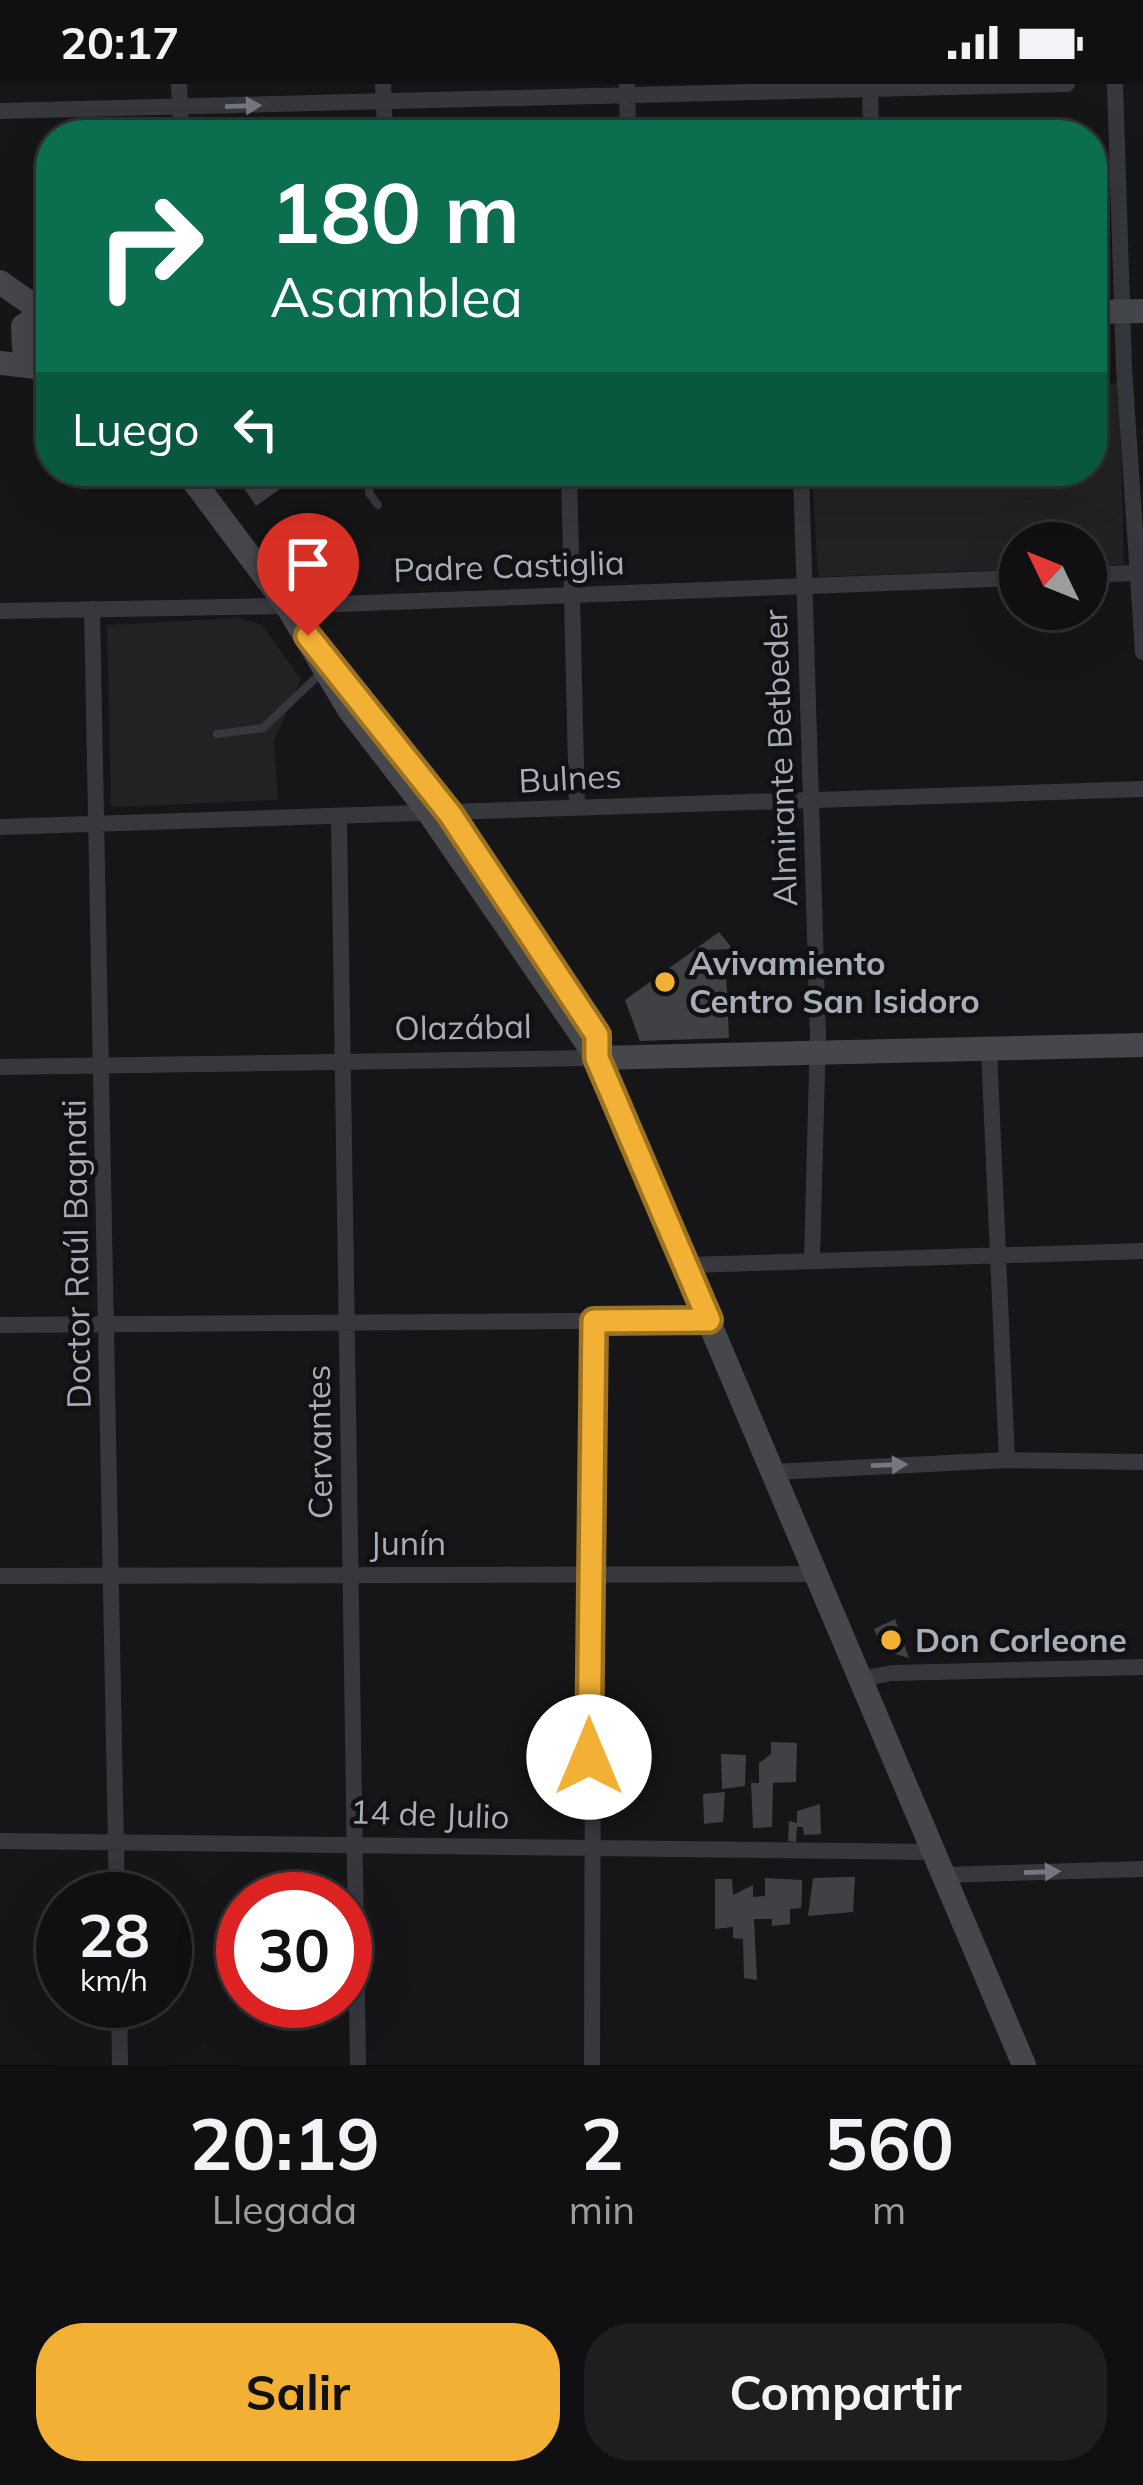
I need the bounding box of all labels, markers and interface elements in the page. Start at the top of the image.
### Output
text: 20:17 [60,14,179,70]
one-way arrow [225,96,263,115]
text: 180 m [270,159,520,264]
icon: right [72,168,228,324]
text: Asamblea [270,263,523,331]
icon: left [223,396,289,462]
text: Luego [72,401,199,457]
pin [257,513,359,636]
north arrow [999,522,1107,630]
map controls [999,522,1107,630]
icon: arrive [275,531,341,597]
street label: Padre Castiglia [393,541,625,590]
street label: Almirante Betbeder [754,609,805,907]
street label: Bulnes [517,754,622,801]
place label: Avivamiento Centro San Isidoro [689,942,980,1021]
marker: Avivamiento Centro San Isidoro [652,969,678,995]
street label: Olazábal [394,1005,532,1048]
street label: Doctor Raúl Bagnati [52,1099,99,1409]
street label: Cervantes [297,1364,340,1520]
one-way arrow [871,1455,909,1474]
street label: Junín [370,1522,446,1563]
place label: Don Corleone [915,1619,1127,1660]
marker: Don Corleone [878,1627,904,1653]
position arrow [526,1694,652,1820]
street label: 14 de Julio [350,1790,510,1837]
one-way arrow [1024,1862,1062,1881]
speed limit sign: 30 [216,1872,372,2028]
text: 28 [78,1897,150,1972]
text: km/h [80,1961,148,1999]
text: 20:19 [189,2098,380,2188]
text: 2 [580,2098,624,2188]
text: 560 [824,2098,954,2188]
text: Llegada [212,2185,357,2234]
text: min [569,2185,635,2234]
text: m [872,2185,906,2234]
button: Salir [36,2323,560,2461]
button: Compartir [584,2323,1107,2461]

